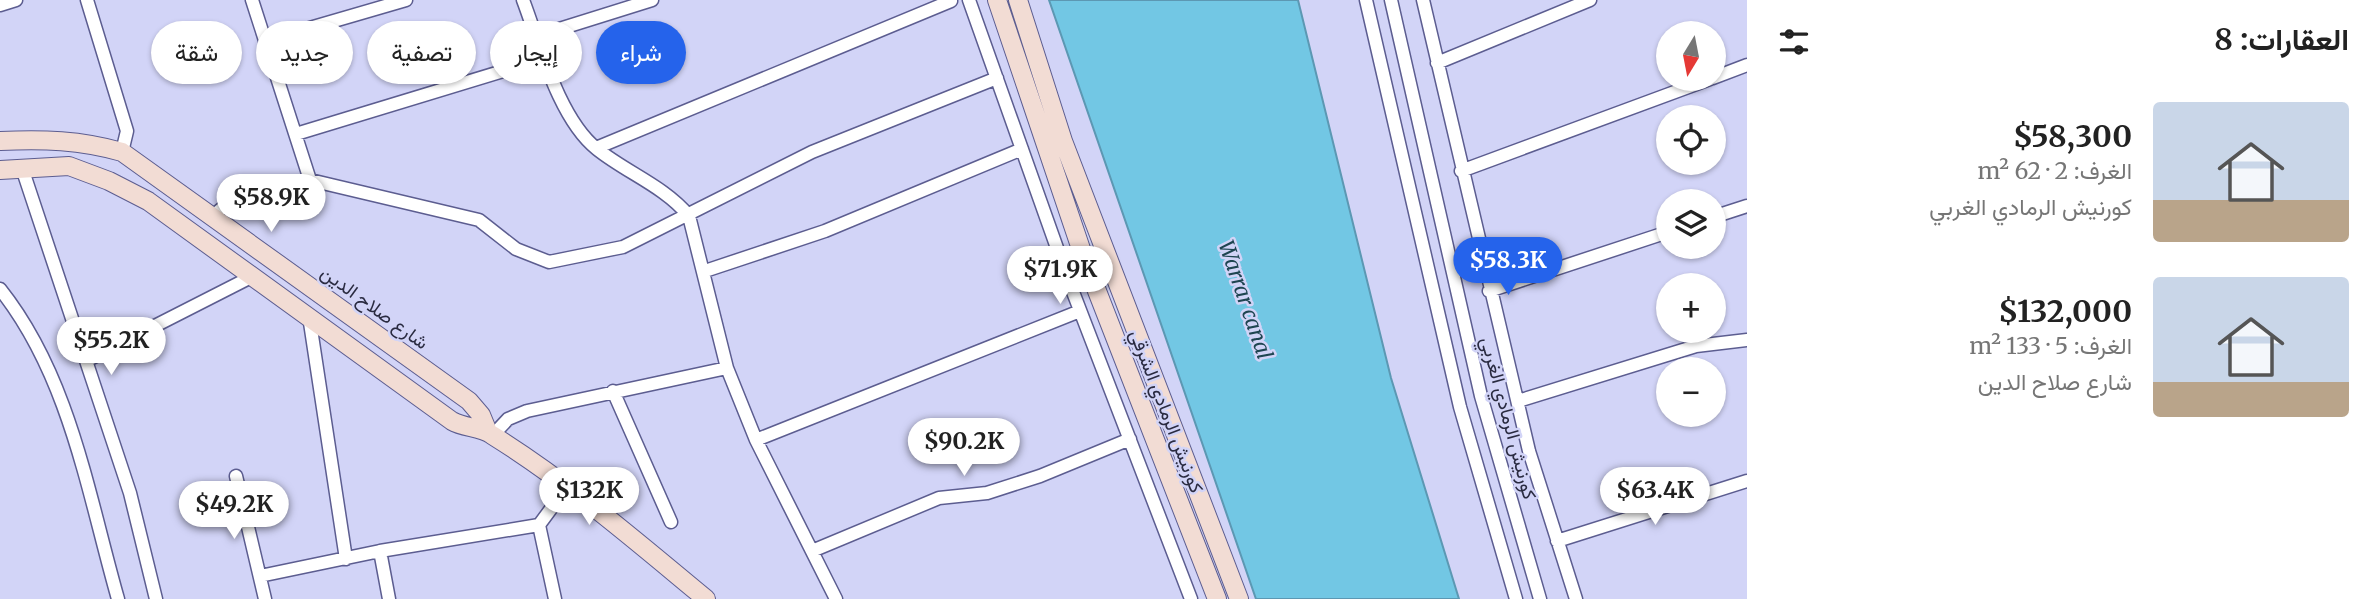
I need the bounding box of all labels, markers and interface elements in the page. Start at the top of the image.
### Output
text: العقارات: 8 [2214,20,2349,58]
chip: شقة [151,21,242,84]
chip: جديد [256,21,353,84]
chip: تصفية [367,21,476,84]
chip: إيجار [490,21,582,84]
chip: شراء [596,21,686,84]
north arrow [1656,21,1726,91]
map controls [1656,21,1726,427]
icon: filters [1775,23,1813,61]
button: locate [1656,105,1726,175]
text: $58,300 [2013,117,2132,155]
icon: home [2209,130,2293,214]
text: الغرف: 2 · 62 m² [1977,156,2132,185]
pin: $58.9K [214,174,328,234]
text: $58.9K [233,182,309,211]
button: layers [1656,189,1726,259]
text: كورنيش الرمادي الغربي [1929,192,2132,221]
water label: Warrar canal [1213,237,1278,363]
pin: $58.3K [1451,238,1565,297]
text: $58.3K [1469,245,1547,274]
pin: $71.9K [1003,246,1117,306]
text: $71.9K [1023,254,1097,283]
street label: شارع صلاح الدين [316,260,434,355]
button: + [1656,273,1726,343]
text: $132,000 [1998,292,2132,330]
icon: home [2209,305,2293,389]
pin: $55.2K [54,318,168,377]
text: $55.2K [73,325,149,354]
street label: كورنيش الرمادي الشرقي [1121,326,1209,498]
text: الغرف: 5 · 133 m² [1969,331,2132,360]
street label: كورنيش الرمادي الغربي [1472,334,1542,503]
button: − [1656,357,1726,427]
text: شارع صلاح الدين [1978,367,2132,396]
pin: $90.2K [907,419,1021,478]
text: $90.2K [924,426,1004,455]
pin: $132K [540,468,638,527]
pin: $63.4K [1598,468,1712,527]
text: $132K [555,475,623,504]
text: $63.4K [1616,475,1694,504]
pin: $49.2K [177,482,291,541]
text: $49.2K [195,489,273,518]

